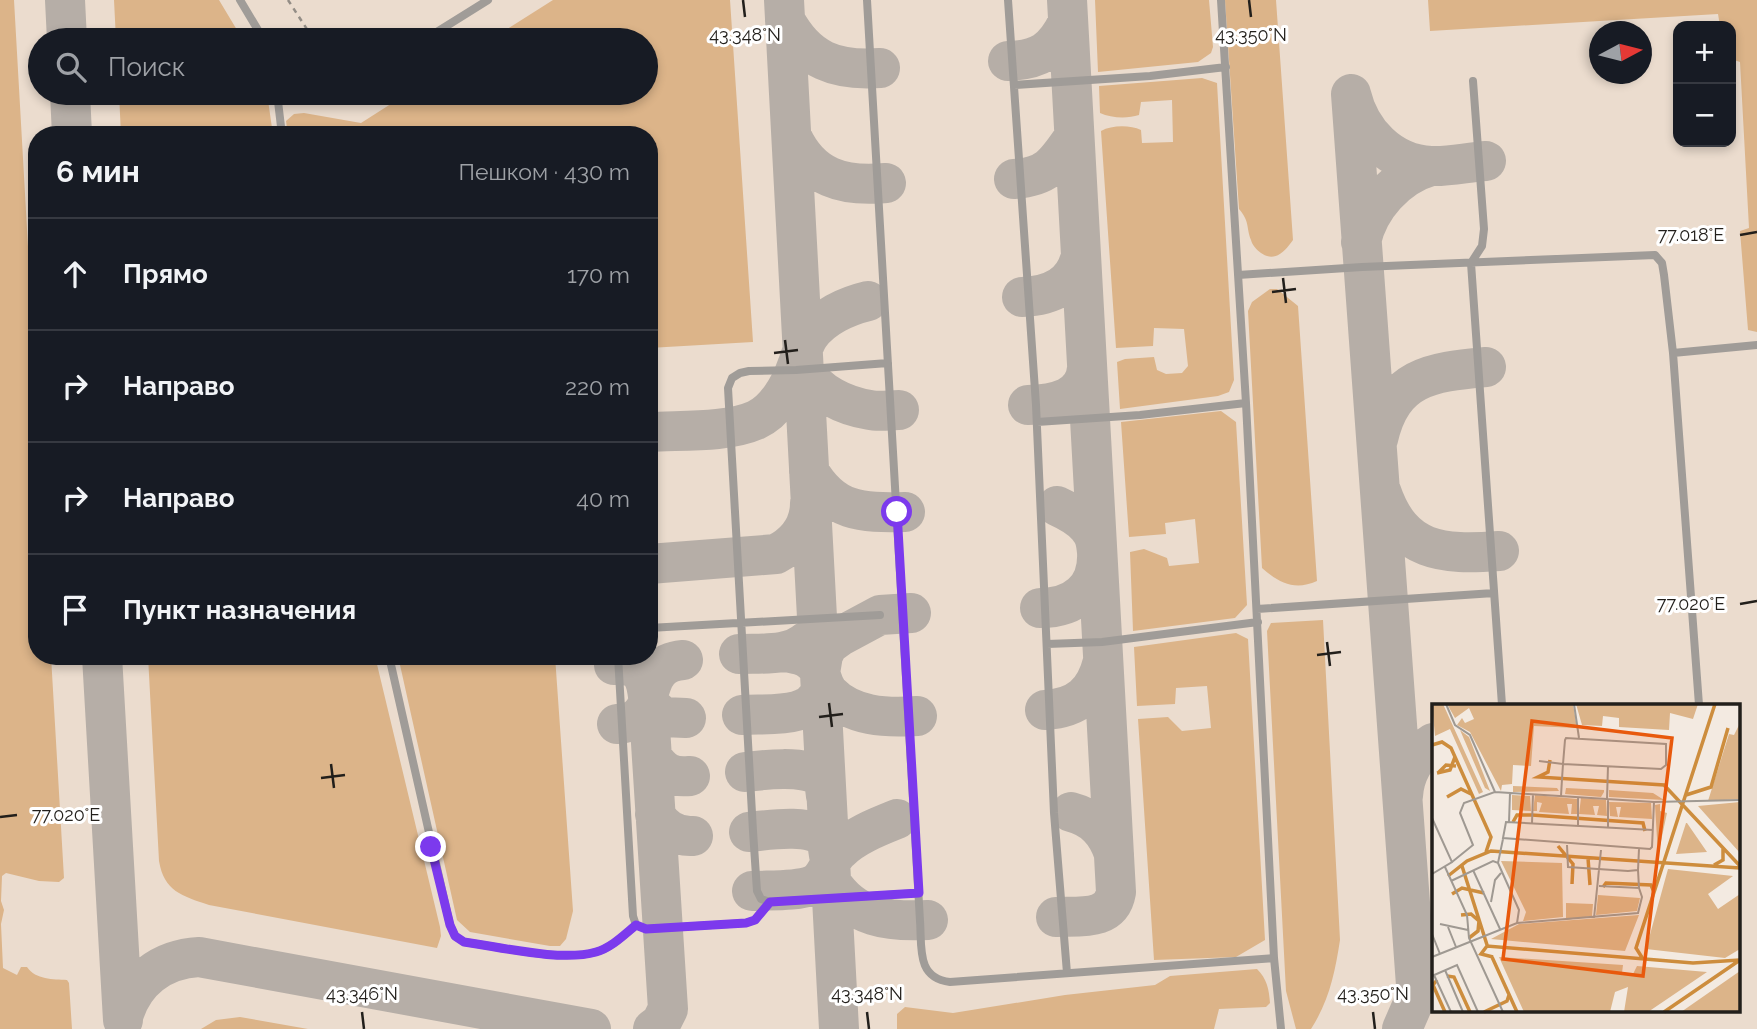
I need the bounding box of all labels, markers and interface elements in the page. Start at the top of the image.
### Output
north arrow [1589,21,1652,84]
map controls [1673,21,1736,147]
button: + [1673,21,1736,84]
text: 43.348°N [709,24,781,45]
text: 43.350°N [1215,24,1287,45]
search box [28,28,658,105]
icon: search [52,48,90,86]
text: Поиск [108,52,185,82]
button: − [1673,84,1736,147]
text: 6 мин [56,154,140,189]
text: Пешком · 430 m [459,158,630,185]
text: 77.018°E [1658,224,1724,245]
icon: ahead [56,255,94,293]
text: Прямо [123,259,208,289]
text: 170 m [567,261,630,288]
icon: right [56,367,94,405]
text: Направо [123,371,234,401]
text: 220 m [565,373,630,400]
icon: right [56,479,94,517]
text: Направо [123,483,234,513]
text: 40 m [576,485,630,512]
route start [881,496,912,527]
icon: arrive [56,591,94,629]
text: 77.020°E [1657,593,1725,614]
text: Пункт назначения [123,595,356,625]
inset map [1432,704,1740,1012]
text: 77.020°E [32,804,100,825]
route end [415,831,446,862]
text: 43.346°N [326,983,398,1004]
text: 43.348°N [831,983,903,1004]
text: 43.350°N [1337,983,1409,1004]

